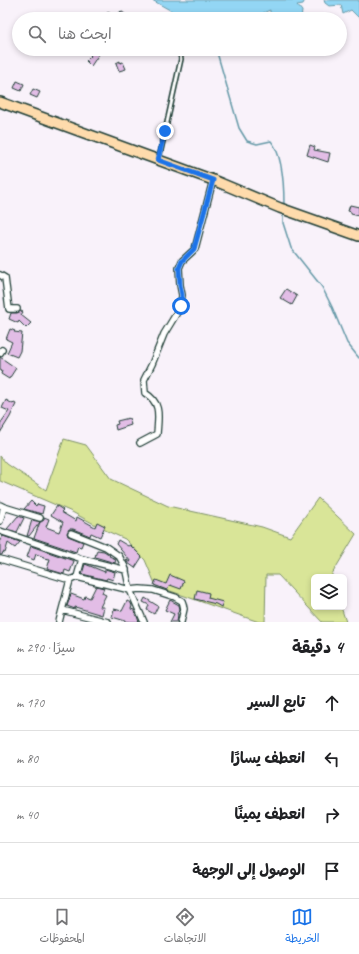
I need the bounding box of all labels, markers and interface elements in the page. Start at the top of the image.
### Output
search box [12,12,347,56]
icon: search [26,23,48,45]
text: ابحث هنا [58,25,112,44]
route end [156,122,174,140]
route start [172,297,190,315]
map controls [311,574,347,610]
button: layers [311,574,347,610]
text: 4 دقيقة [292,637,343,658]
text: سيرًا · 290 m [16,640,75,656]
icon: ahead [321,692,343,714]
text: تابع السير [248,693,305,712]
text: 170 m [16,695,44,711]
icon: left [321,748,343,770]
text: انعطف يسارًا [230,749,305,768]
text: 80 m [16,751,38,767]
icon: right [321,804,343,826]
text: انعطف يمينًا [234,805,305,824]
text: 40 m [16,807,38,823]
icon: arrive [321,860,343,882]
text: الوصول إلى الوجهة [192,861,305,880]
tab: المحفوظات [40,906,85,948]
tab: الاتجاهات [164,906,206,948]
tab: الخريطة [285,906,320,948]

